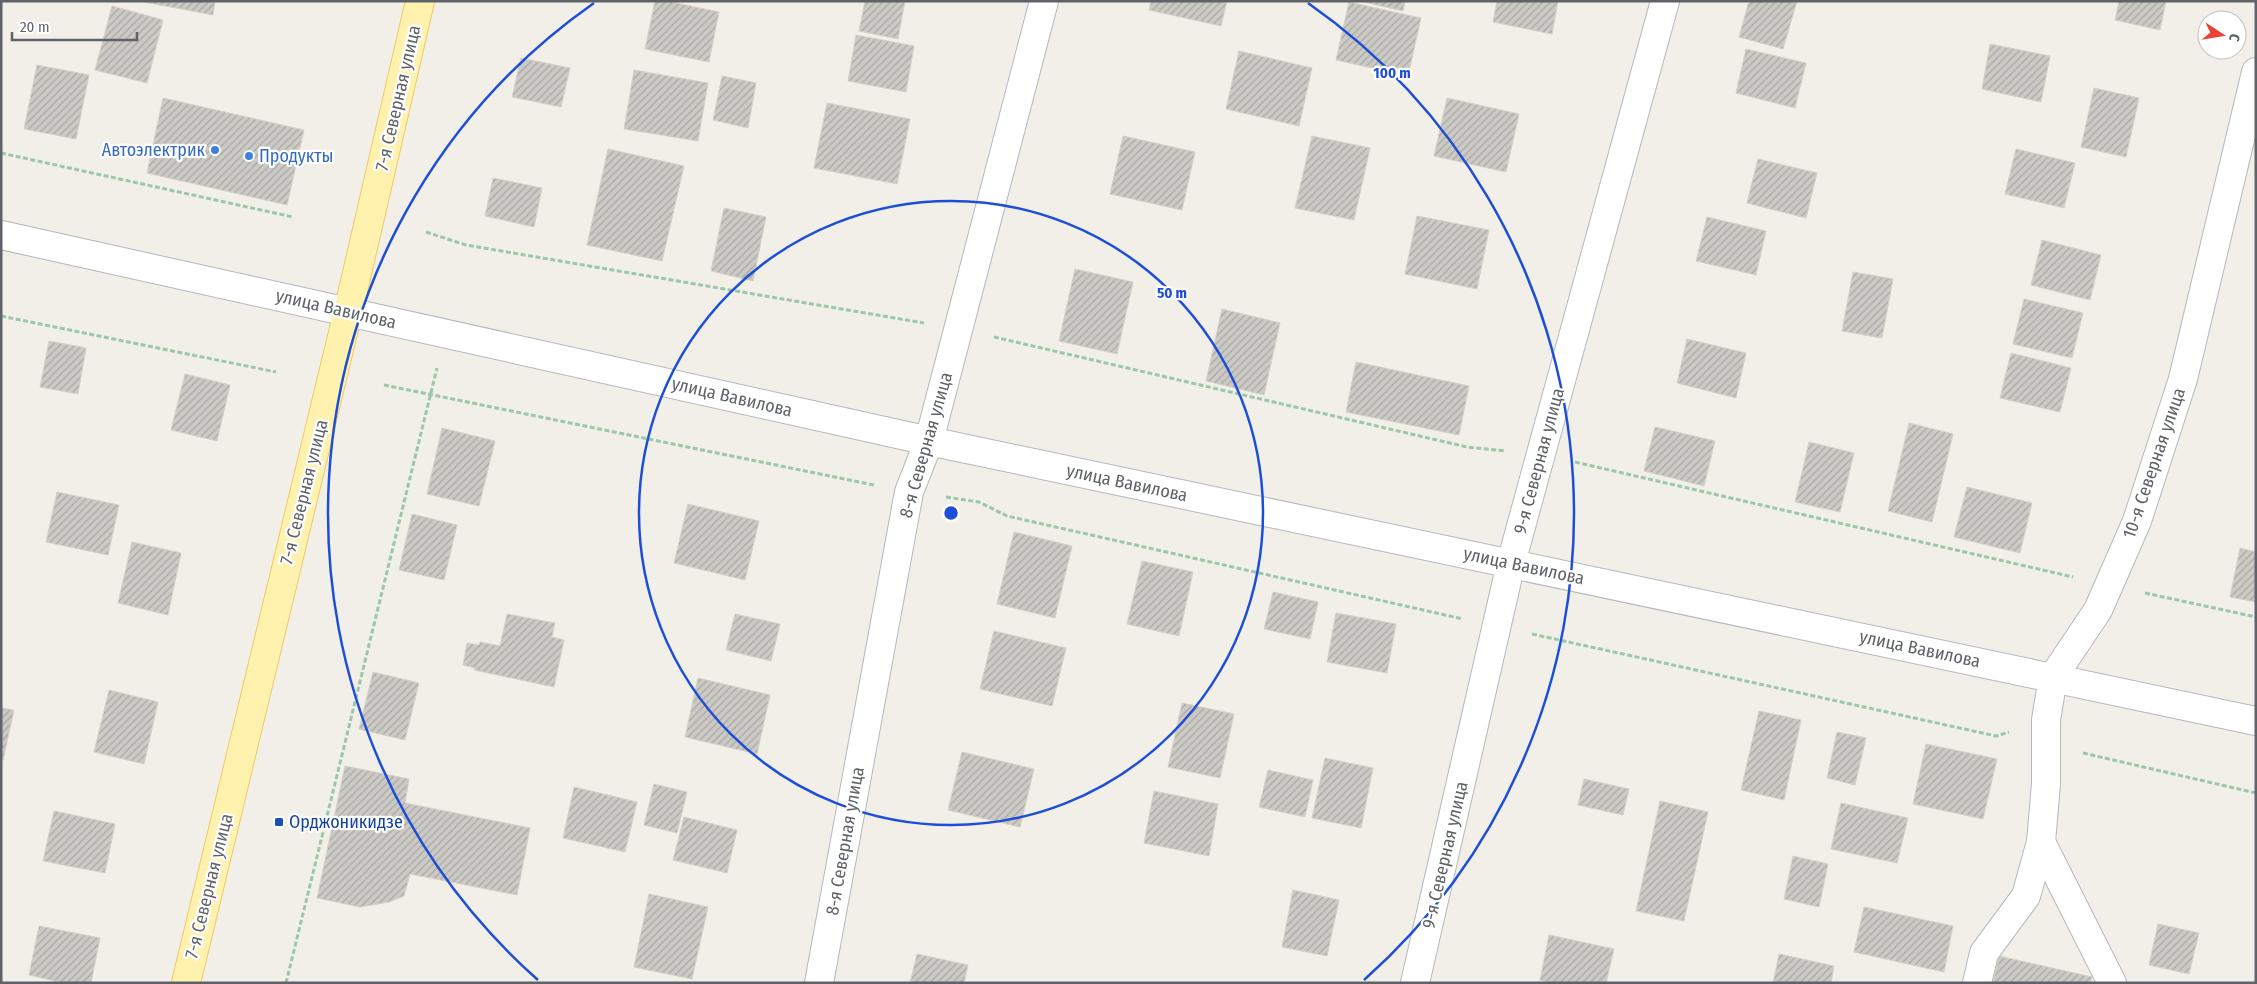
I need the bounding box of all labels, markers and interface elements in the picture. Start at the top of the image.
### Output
scale bar [12,10,138,42]
north arrow [2197,10,2247,60]
text: 20 m [20,18,50,36]
street label: 7-я Северная улица [371,23,425,173]
text: С [2225,32,2243,44]
text: 100 m [1373,64,1411,82]
place label: Автоэлектрик [102,139,206,161]
marker: Автоэлектрик [209,144,221,156]
place label: Продукты [259,145,334,167]
marker: Продукты [243,150,255,162]
street label: улица Вавилова [274,284,399,334]
text: 50 m [1157,284,1187,302]
street label: 8-я Северная улица [895,370,957,520]
street label: улица Вавилова [670,372,795,422]
street label: 9-я Северная улица [1509,385,1569,536]
street label: 10-я Северная улица [2118,385,2190,541]
street label: 7-я Северная улица [275,417,333,567]
street label: улица Вавилова [1064,459,1190,507]
centre of rings [942,504,960,522]
street label: улица Вавилова [1461,542,1587,590]
street label: улица Вавилова [1857,625,1983,673]
street label: 8-я Северная улица [821,765,869,917]
street label: 9-я Северная улица [1417,779,1473,931]
street label: 7-я Северная улица [180,811,238,961]
place label: Орджоникидзе [289,811,403,833]
marker: Орджоникидзе [273,816,285,828]

